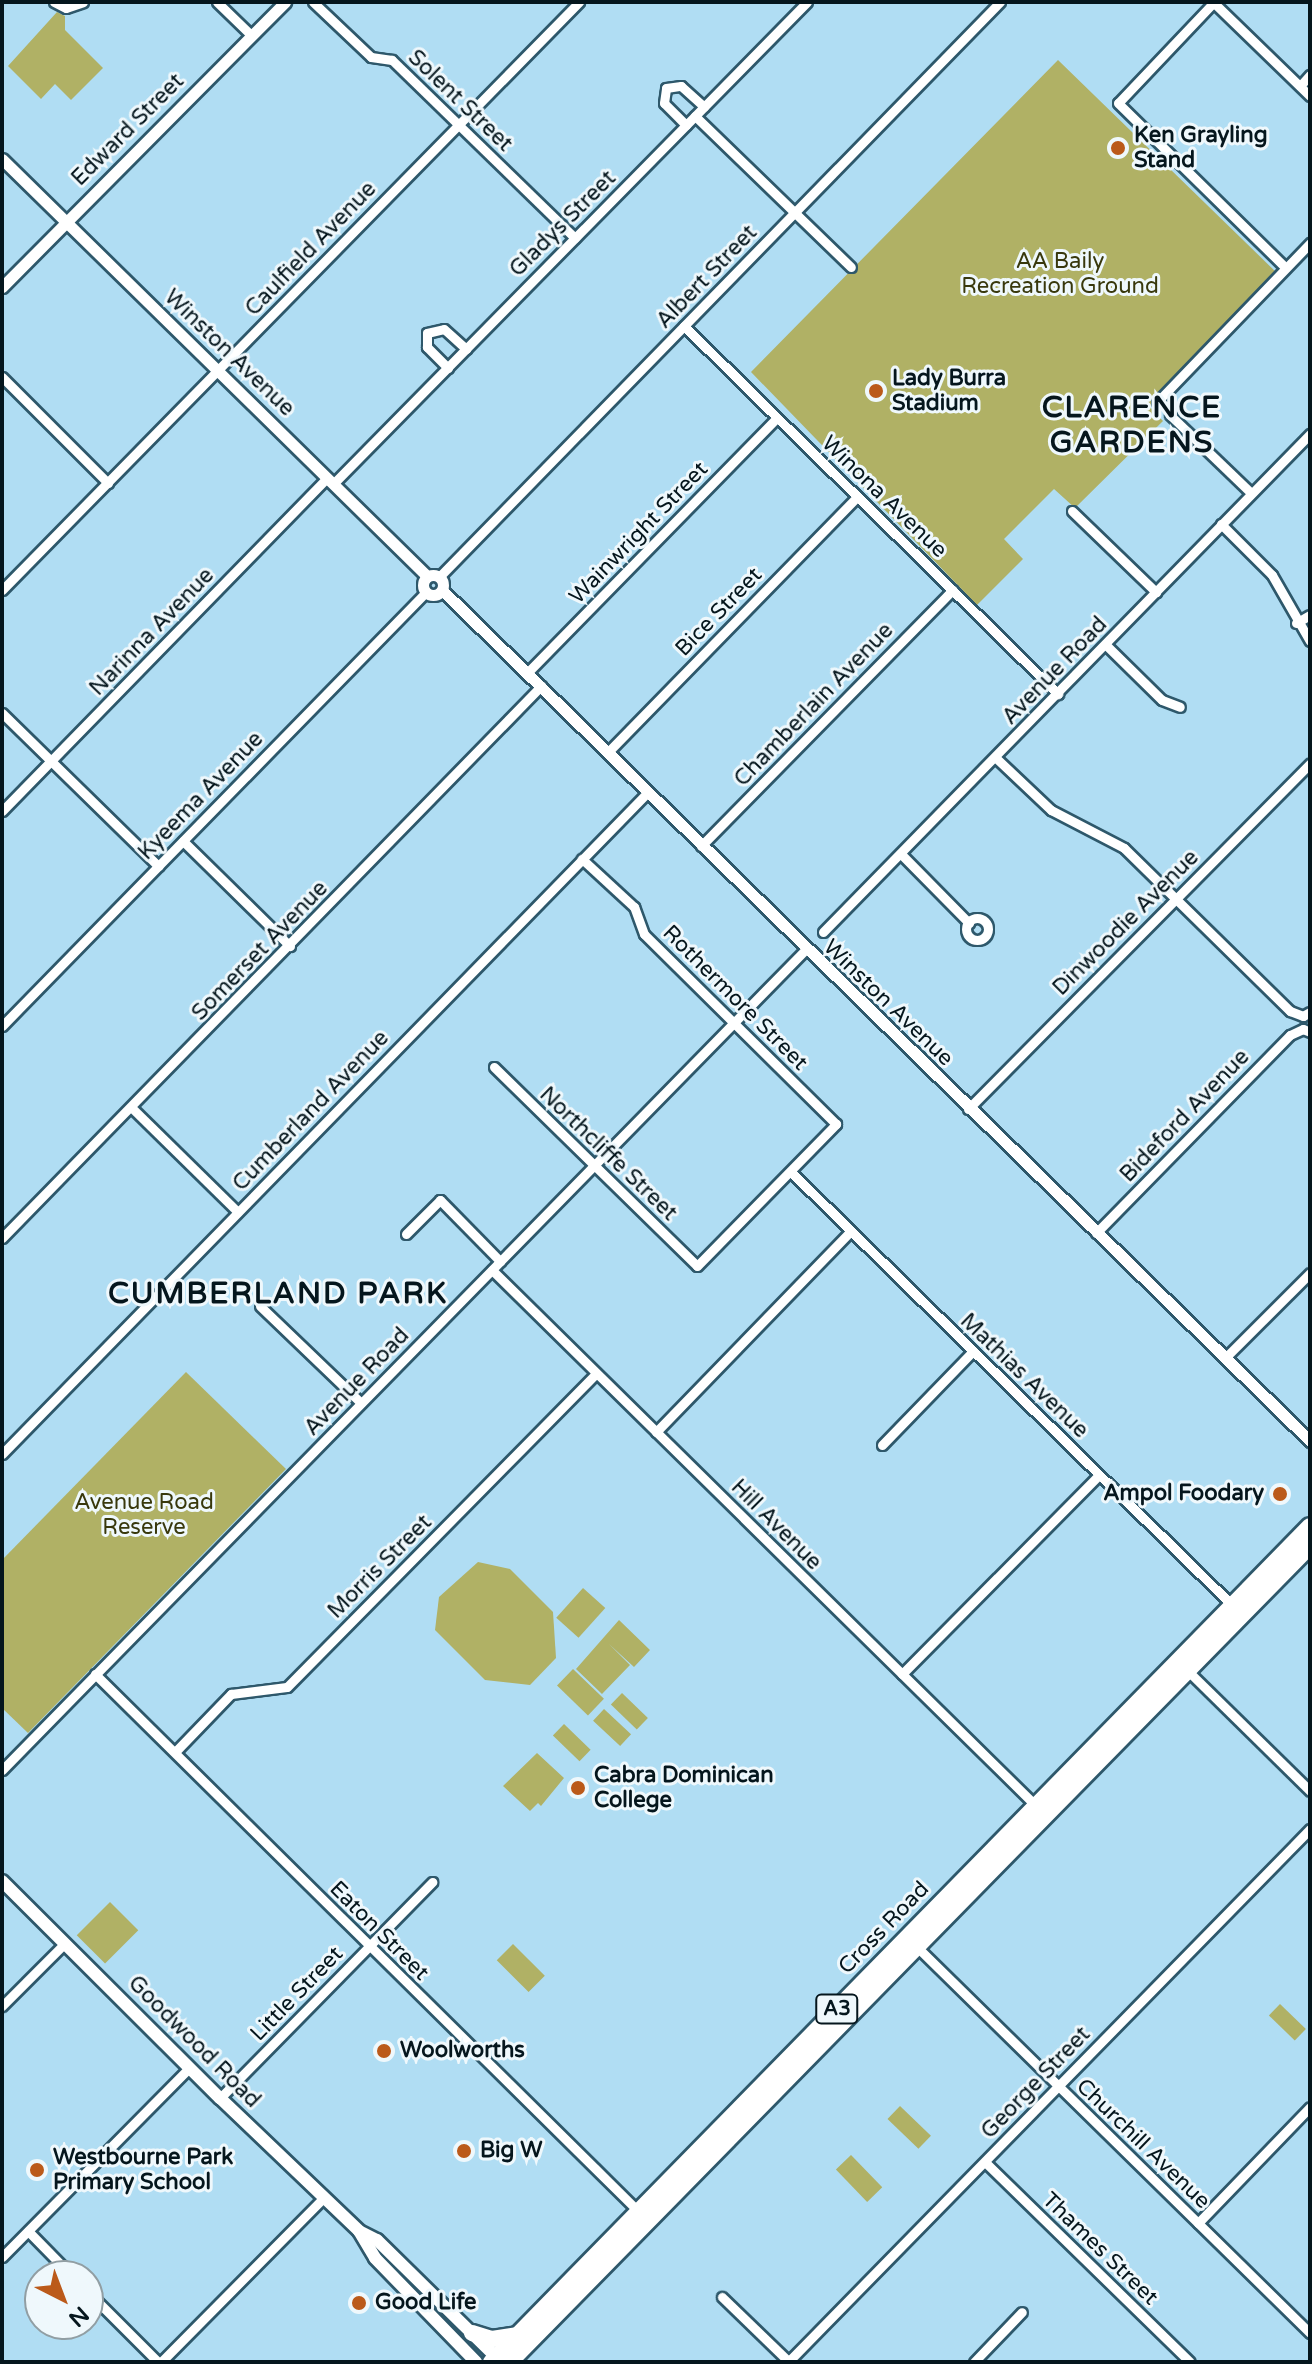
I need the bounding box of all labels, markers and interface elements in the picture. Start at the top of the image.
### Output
street label: Solent Street [402,45,518,157]
street label: Edward Street [66,68,190,192]
place label: Ken Grayling Stand [1134,122,1268,174]
marker: Ken Grayling Stand [1109,139,1127,157]
street label: Gladys Street [504,165,622,283]
street label: Caulfield Avenue [240,176,382,322]
street label: Albert Street [651,220,763,334]
park label: AA Baily Recreation Ground [961,248,1159,300]
street label: Winston Avenue [158,284,300,422]
place label: Lady Burra Stadium [892,365,1006,416]
marker: Lady Burra Stadium [867,382,885,400]
district label: CLARENCE GARDENS [1042,390,1222,460]
street label: Winona Avenue [816,430,952,564]
street label: Wainwright Street [564,456,714,610]
street label: Bice Street [670,562,768,662]
street label: Narinna Avenue [84,563,220,701]
street label: Avenue Road [997,612,1113,730]
street label: Chamberlain Avenue [729,618,899,792]
street label: Kyeema Avenue [133,726,269,866]
street label: Dinwoodie Avenue [1048,845,1204,1001]
street label: Somerset Avenue [187,876,333,1026]
street label: Rothermore Street [657,920,813,1076]
street label: Winston Avenue [817,934,959,1072]
street label: Cumberland Avenue [228,1025,394,1197]
street label: Bideford Avenue [1115,1044,1255,1188]
street label: Northcliffe Street [534,1082,682,1226]
district label: CUMBERLAND PARK [108,1276,448,1312]
street label: Mathias Avenue [954,1308,1094,1444]
street label: Avenue Road [299,1323,415,1441]
street label: Hill Avenue [725,1474,827,1576]
place label: Ampol Foodary [1103,1481,1264,1507]
marker: Ampol Foodary [1271,1485,1289,1503]
park label: Avenue Road Reserve [74,1489,214,1540]
street label: Morris Street [323,1510,437,1624]
place label: Cabra Dominican College [594,1762,774,1814]
marker: Cabra Dominican College [569,1779,587,1797]
street label: Eaton Street [324,1876,434,1986]
street label: Cross Road [833,1876,935,1980]
street label: Little Street [245,1941,349,2047]
street label: Goodwood Road [122,1970,266,2114]
road number: A3 [815,1993,859,2025]
street label: George Street [976,2021,1096,2145]
place label: Woolworths [400,2038,525,2064]
marker: Woolworths [375,2042,393,2060]
street label: Churchill Avenue [1070,2073,1216,2215]
place label: Big W [480,2138,542,2164]
marker: Big W [455,2142,473,2160]
place label: Westbourne Park Primary School [53,2144,233,2196]
marker: Westbourne Park Primary School [28,2161,46,2179]
street label: Thames Street [1037,2187,1163,2311]
north arrow [24,2260,104,2340]
place label: Good Life [375,2290,476,2316]
marker: Good Life [350,2294,368,2312]
text: N [63,2301,94,2332]

